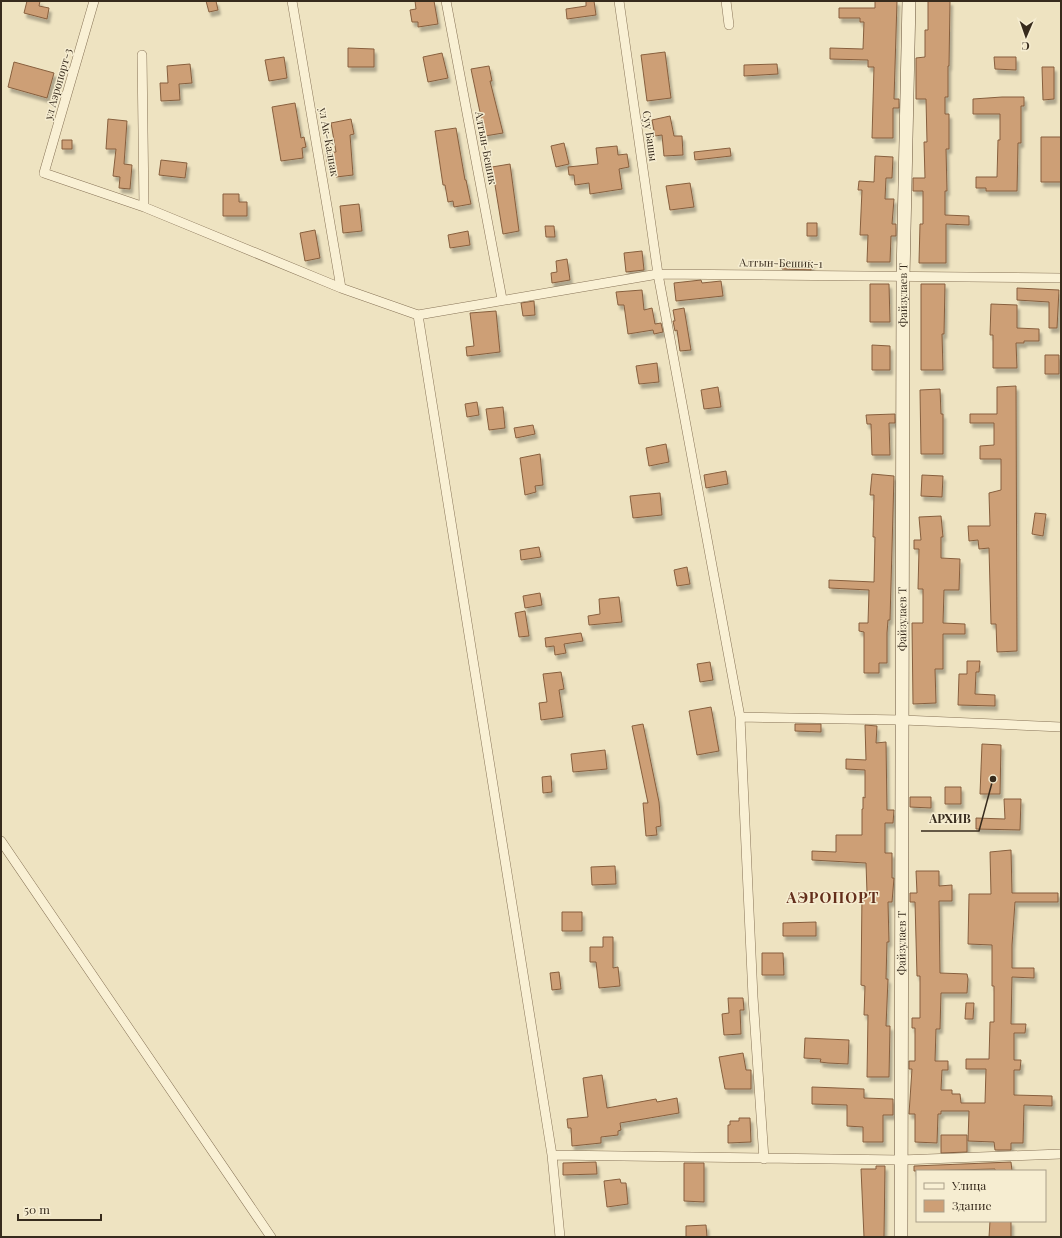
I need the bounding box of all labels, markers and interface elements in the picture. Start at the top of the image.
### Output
north arrow [1006,16,1046,56]
text: С [1021,39,1030,54]
street label: ул Аэропорт-3 [40,46,75,122]
street label: ул Ак-Калпак [316,105,343,178]
street label: Алтын-Бешик [472,109,501,186]
street label: Суу Башы [640,110,662,163]
street label: Алтын-Бешик-1 [738,254,823,271]
street label: Файзулаев Т [895,263,910,327]
street label: Файзулаев Т [894,587,909,651]
callout: АРХИВ [921,807,979,831]
text: АРХИВ [928,810,971,826]
district label: АЭРОПОРТ [785,887,880,907]
street label: Файзулаев Т [894,911,909,975]
legend [916,1170,1046,1222]
text: Улица [951,1177,986,1193]
scale bar [18,1196,101,1222]
text: Здание [952,1197,992,1213]
text: 50 m [24,1201,50,1217]

